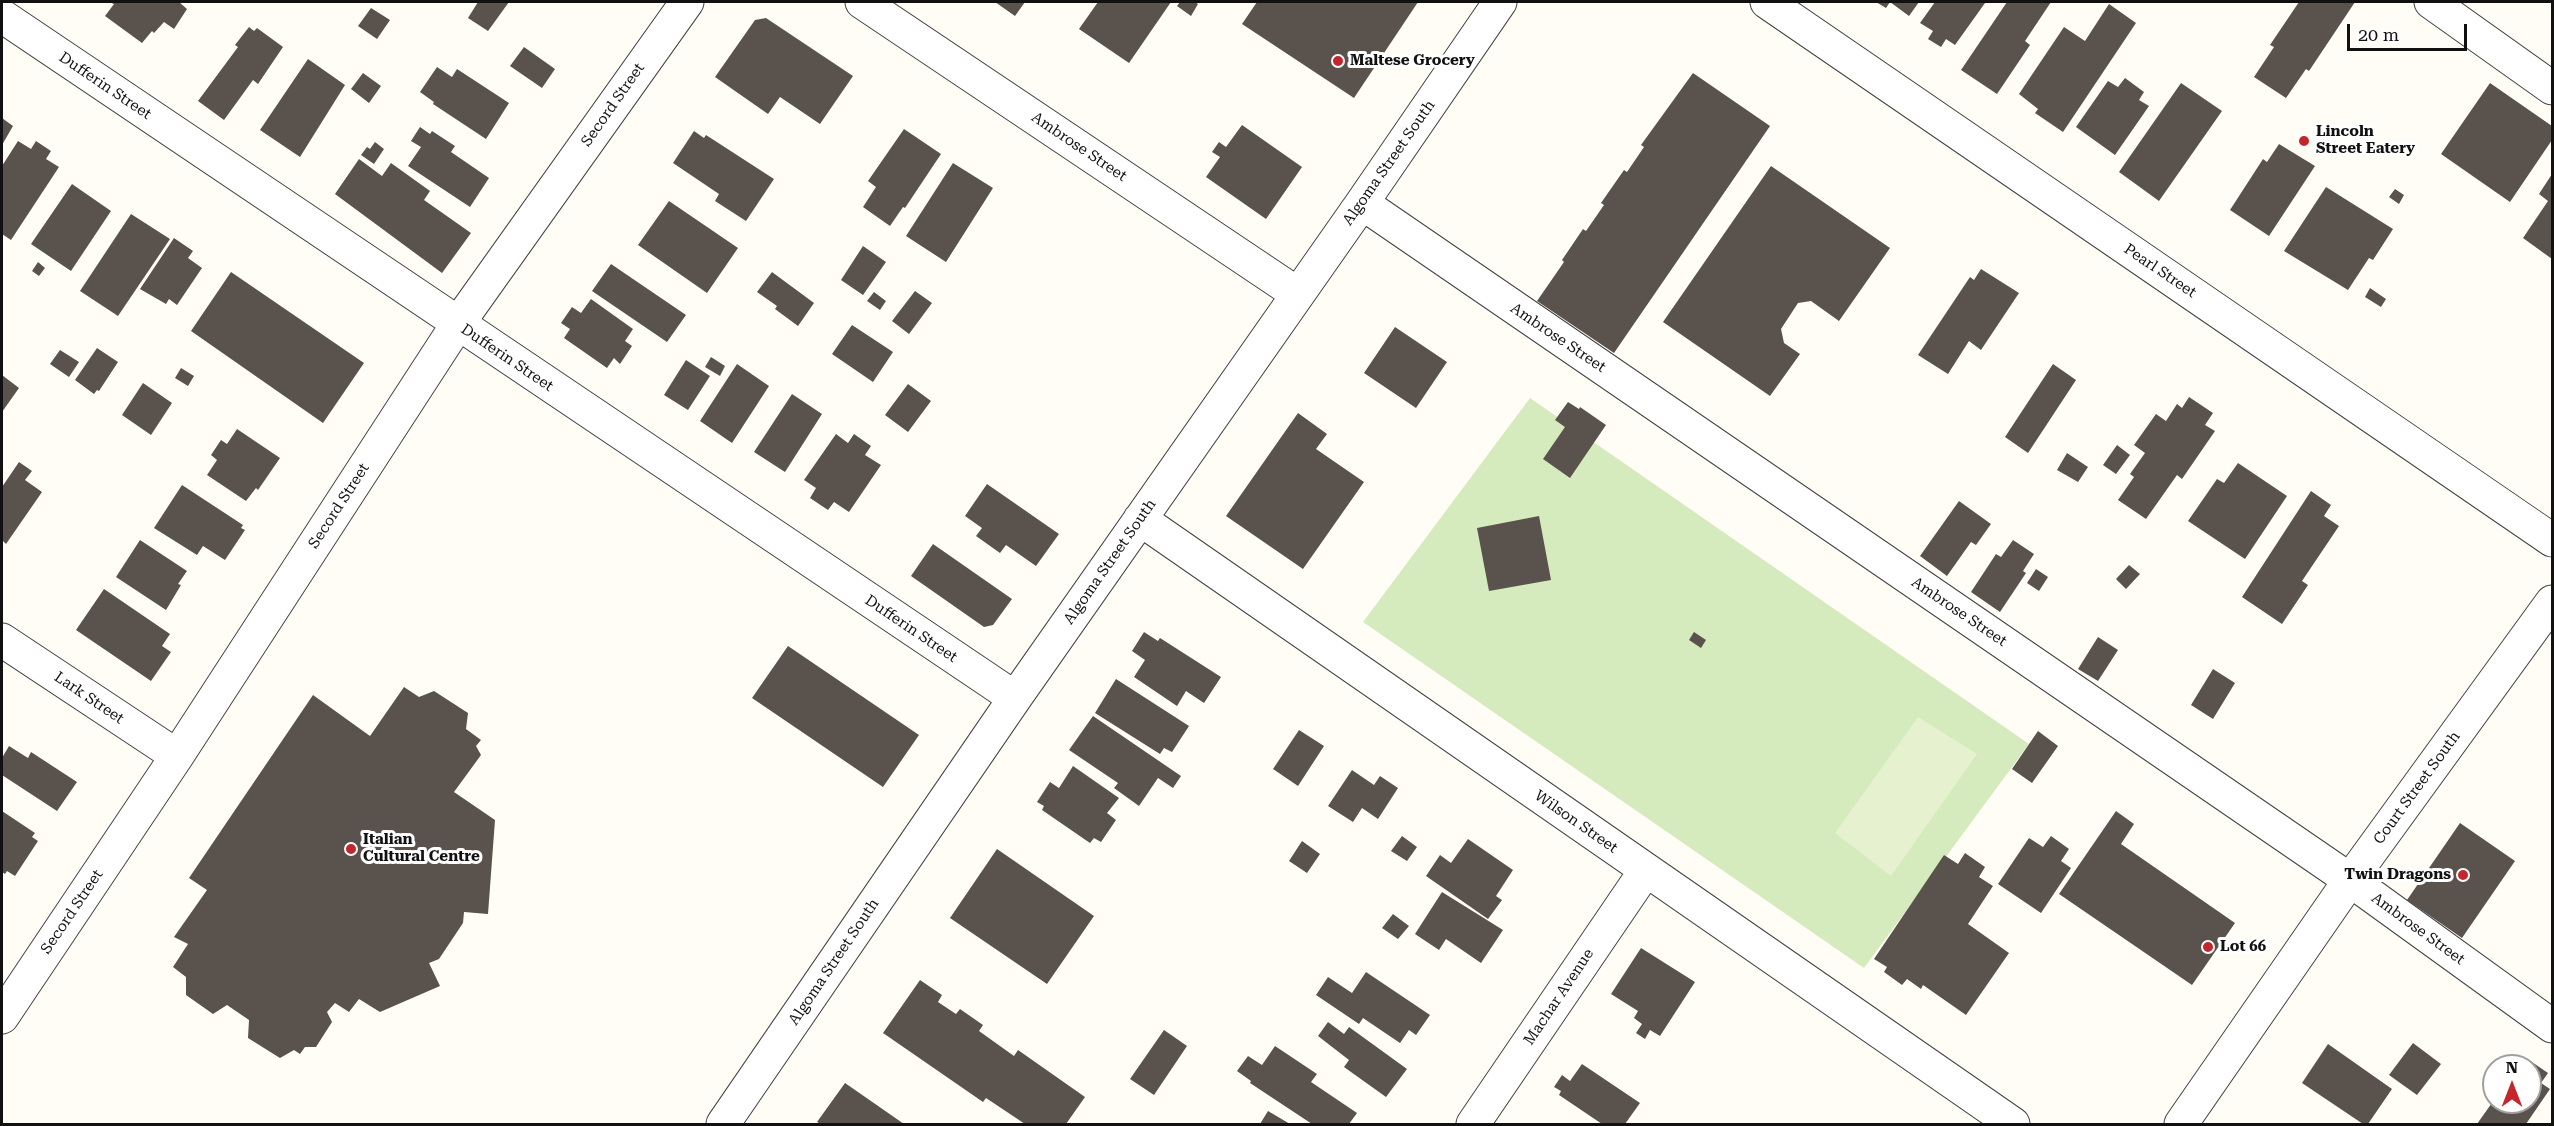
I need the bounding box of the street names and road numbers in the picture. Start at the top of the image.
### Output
street label: Dufferin Street [55,48,155,124]
street label: Secord Street [578,60,648,150]
street label: Algoma Street South [1339,97,1439,229]
street label: Ambrose Street [1028,109,1130,185]
street label: Pearl Street [2120,240,2200,302]
street label: Ambrose Street [1507,300,1609,376]
street label: Dufferin Street [457,320,557,396]
street label: Secord Street [305,460,373,552]
street label: Algoma Street South [1060,496,1160,628]
street label: Ambrose Street [1908,574,2010,650]
street label: Dufferin Street [861,591,961,667]
street label: Lark Street [51,668,127,728]
street label: Court Street South [2370,728,2464,848]
street label: Wilson Street [1531,787,1621,857]
street label: Secord Street [37,866,107,958]
street label: Ambrose Street [2368,889,2468,969]
street label: Algoma Street South [785,895,883,1029]
street label: Machar Avenue [1520,946,1598,1048]

